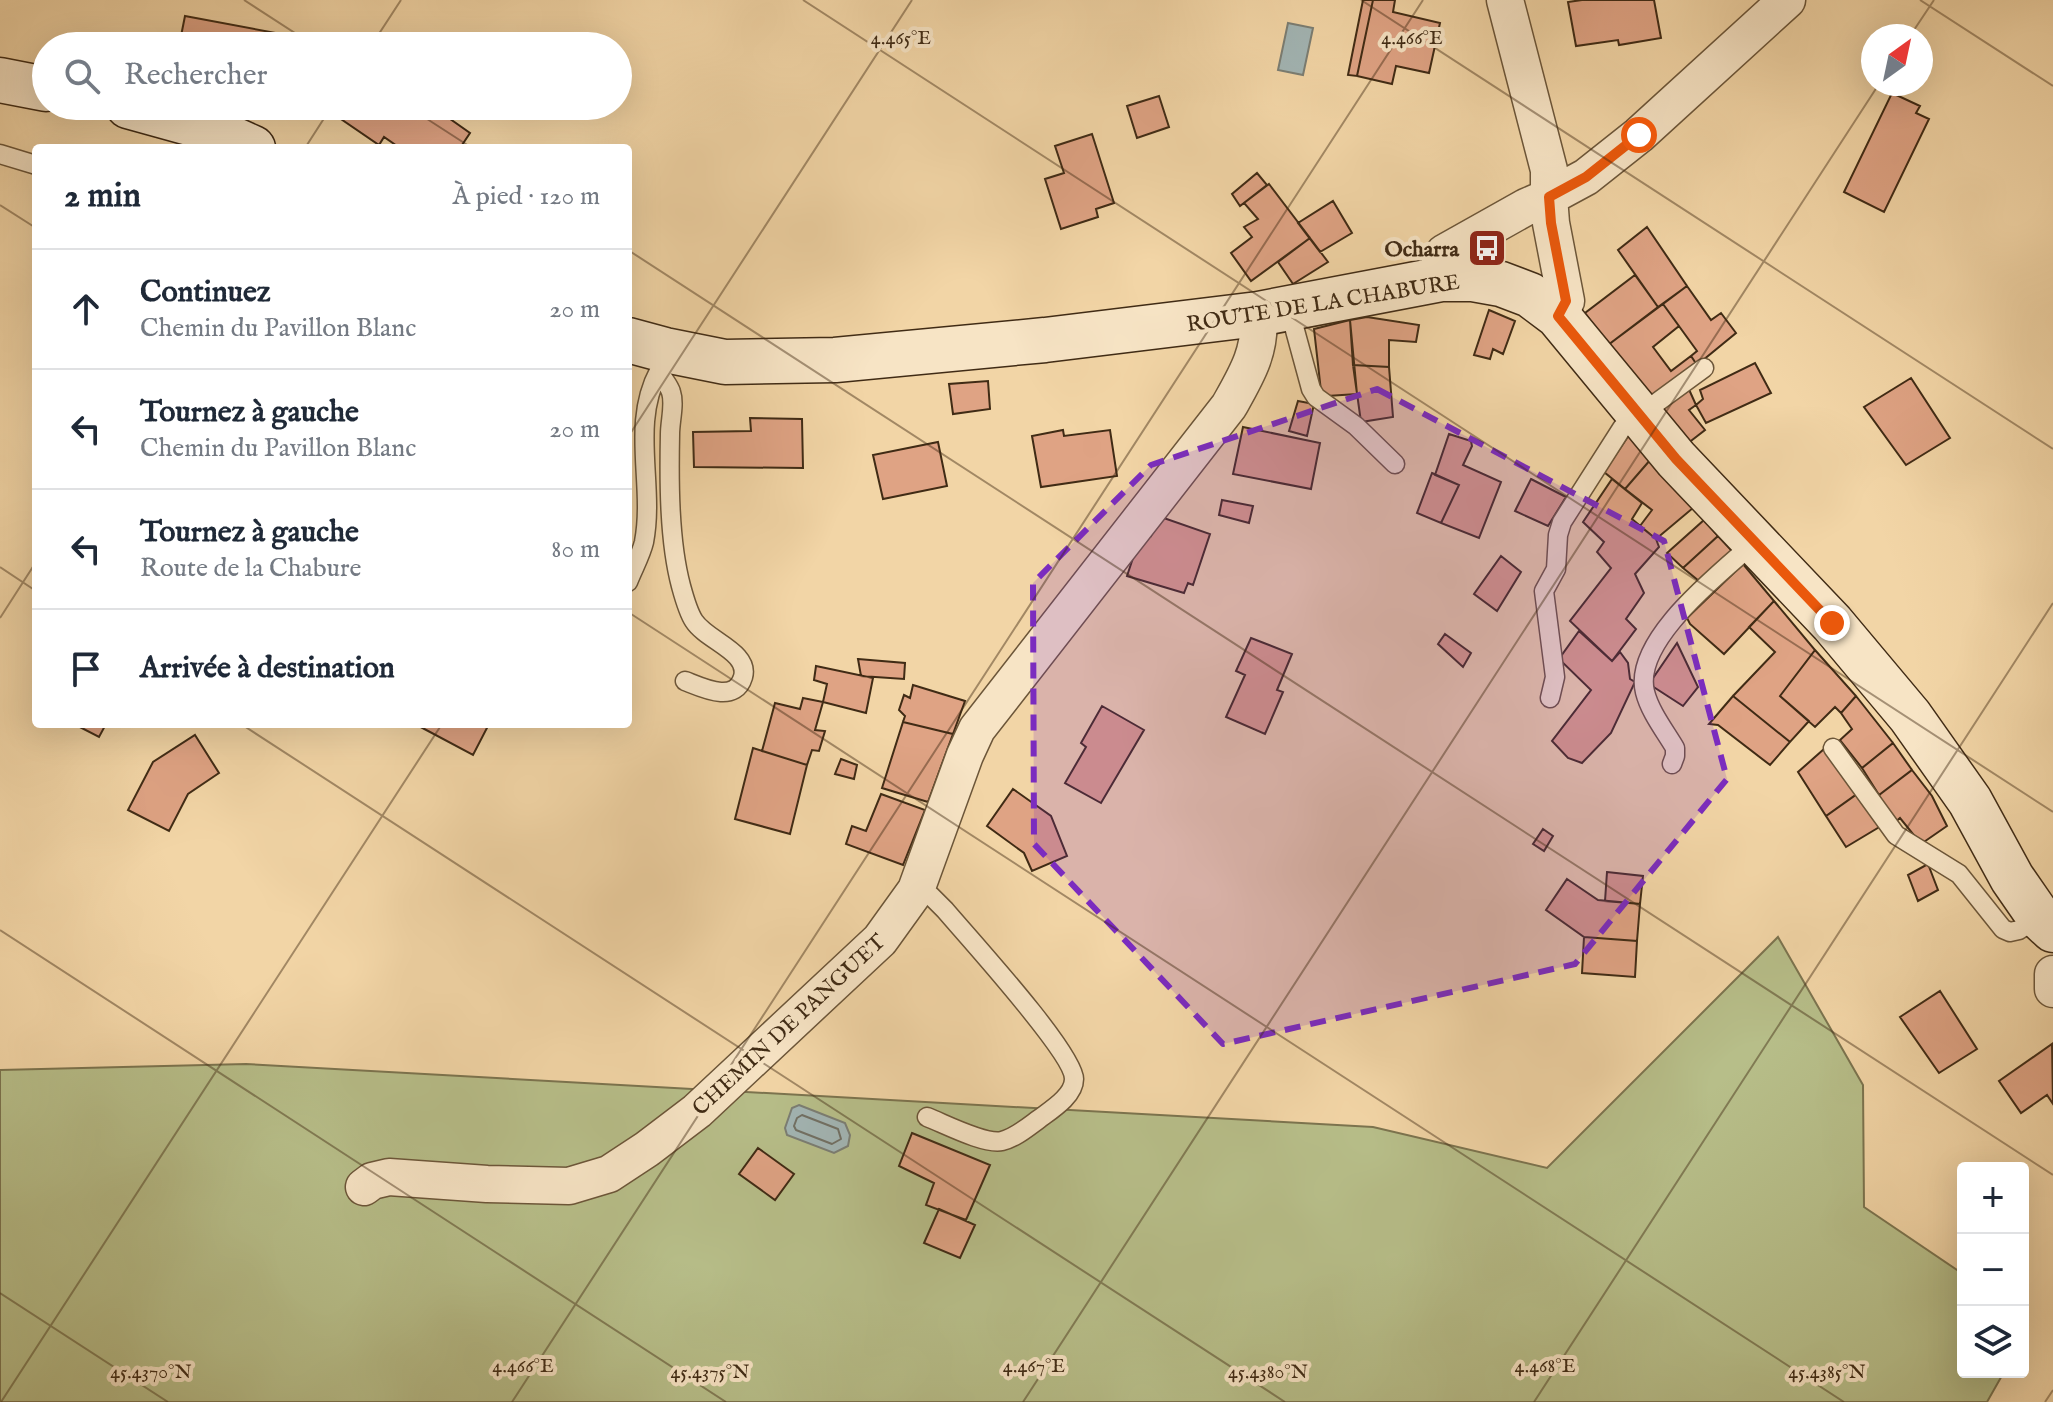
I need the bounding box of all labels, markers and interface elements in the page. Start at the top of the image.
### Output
north arrow [1861,24,1933,96]
text: 4.465°E [871,26,931,51]
text: 4.466°E [1381,26,1443,51]
search box [32,32,632,120]
icon: search [60,54,104,98]
text: Rechercher [124,57,268,95]
route start [1621,117,1657,153]
text: 2 min [64,175,141,218]
text: À pied · 120 m [453,180,600,213]
bus stop icon: Ocharra [1466,227,1508,269]
place label: Ocharra [1384,236,1459,264]
street label: ROUTE DE LA CHABURE [1185,269,1462,339]
text: Continuez [140,274,271,312]
icon: ahead [64,287,108,331]
text: 20 m [549,293,600,326]
text: Chemin du Pavillon Blanc [140,312,416,345]
text: Tournez à gauche [140,394,359,432]
icon: left [64,407,108,451]
text: 20 m [549,413,600,446]
text: Chemin du Pavillon Blanc [140,432,416,465]
text: Tournez à gauche [140,514,359,552]
icon: left [64,527,108,571]
text: 80 m [551,533,600,566]
text: Route de la Chabure [140,552,361,585]
route end [1814,605,1850,641]
icon: arrive [64,647,108,691]
text: Arrivée à destination [140,650,395,688]
street label: CHEMIN DE PANGUET [687,929,892,1122]
map controls [1957,1162,2029,1378]
button: + [1957,1162,2029,1234]
button: − [1957,1234,2029,1306]
button: layers [1957,1306,2029,1378]
text: 4.466°E [492,1354,554,1379]
text: 4.467°E [1003,1354,1065,1379]
text: 4.468°E [1515,1354,1576,1379]
text: 45.4370°N [110,1360,192,1385]
text: 45.4375°N [671,1360,749,1385]
text: 45.4380°N [1228,1360,1308,1385]
text: 45.4385°N [1788,1360,1866,1385]

